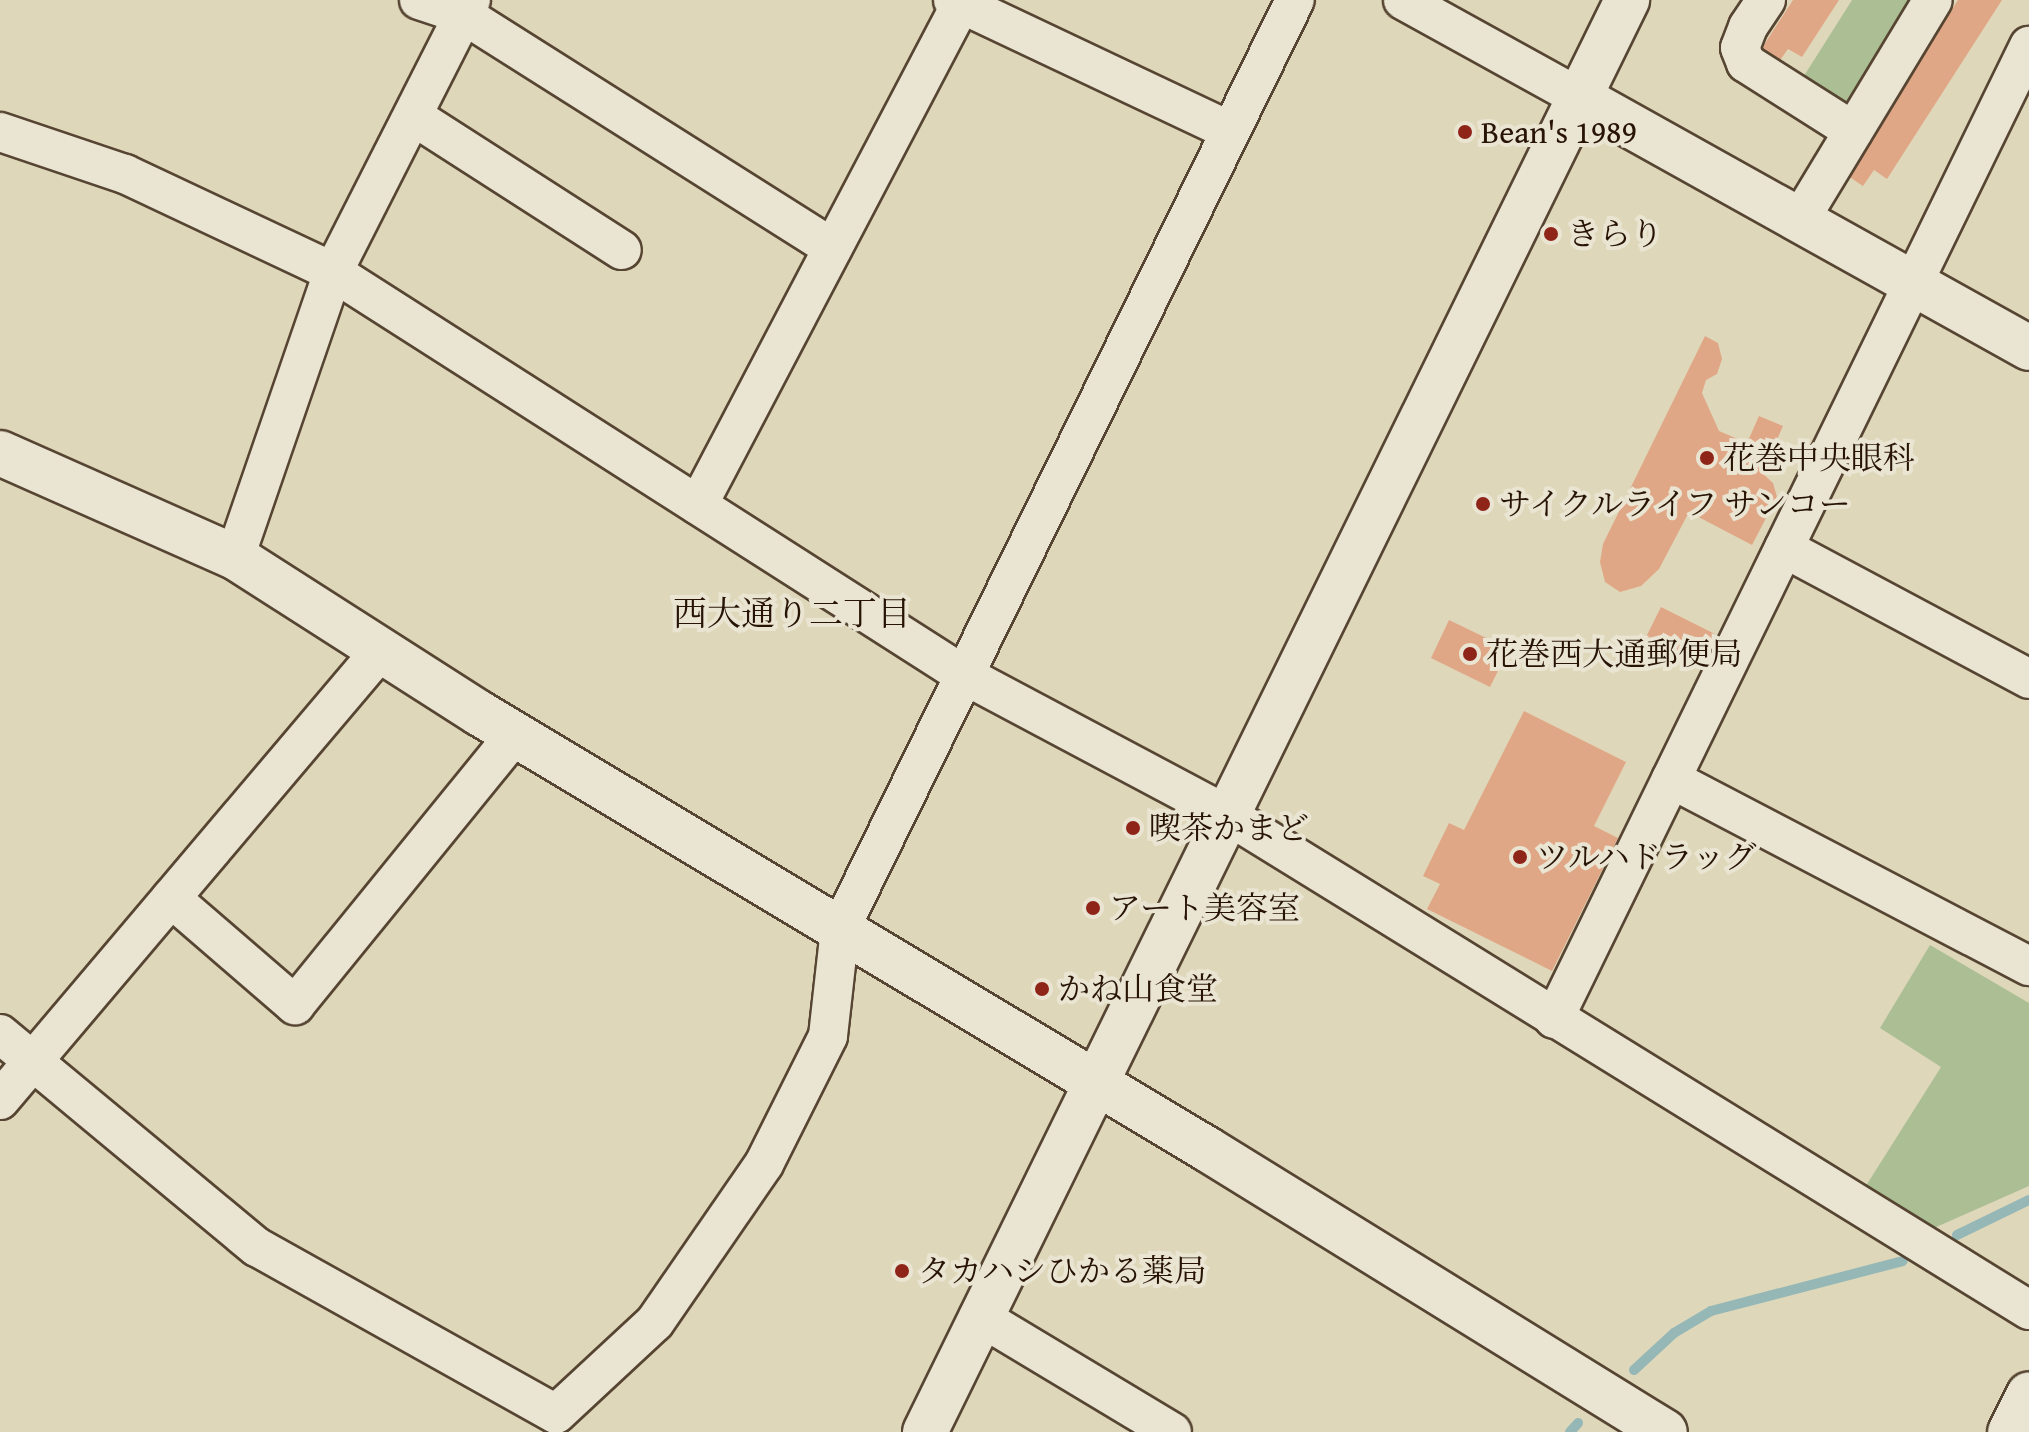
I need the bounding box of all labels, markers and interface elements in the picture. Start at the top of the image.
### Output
place label: Bean's 1989 [1481,113,1637,151]
marker: Bean's 1989 [1456,123,1474,141]
place label: きらり [1567,215,1663,253]
marker: きらり [1542,225,1560,243]
place label: 花巻中央眼科 [1723,439,1915,477]
marker: 花巻中央眼科 [1698,449,1716,467]
place label: サイクルライフ サンコー [1499,485,1858,523]
marker: サイクルライフ サンコー [1474,495,1492,513]
district label: 西大通り二丁目 [673,593,911,633]
place label: 花巻西大通郵便局 [1486,635,1742,673]
marker: 花巻西大通郵便局 [1461,645,1479,663]
place label: 喫茶かまど [1149,809,1309,847]
marker: 喫茶かまど [1124,819,1142,837]
place label: ツルハドラッグ [1536,838,1760,876]
marker: ツルハドラッグ [1511,848,1529,866]
place label: アート美容室 [1109,889,1300,927]
marker: アート美容室 [1084,899,1102,917]
place label: かね山食堂 [1058,970,1218,1008]
marker: かね山食堂 [1033,980,1051,998]
place label: タカハシひかる薬局 [918,1252,1206,1290]
marker: タカハシひかる薬局 [893,1262,911,1280]

